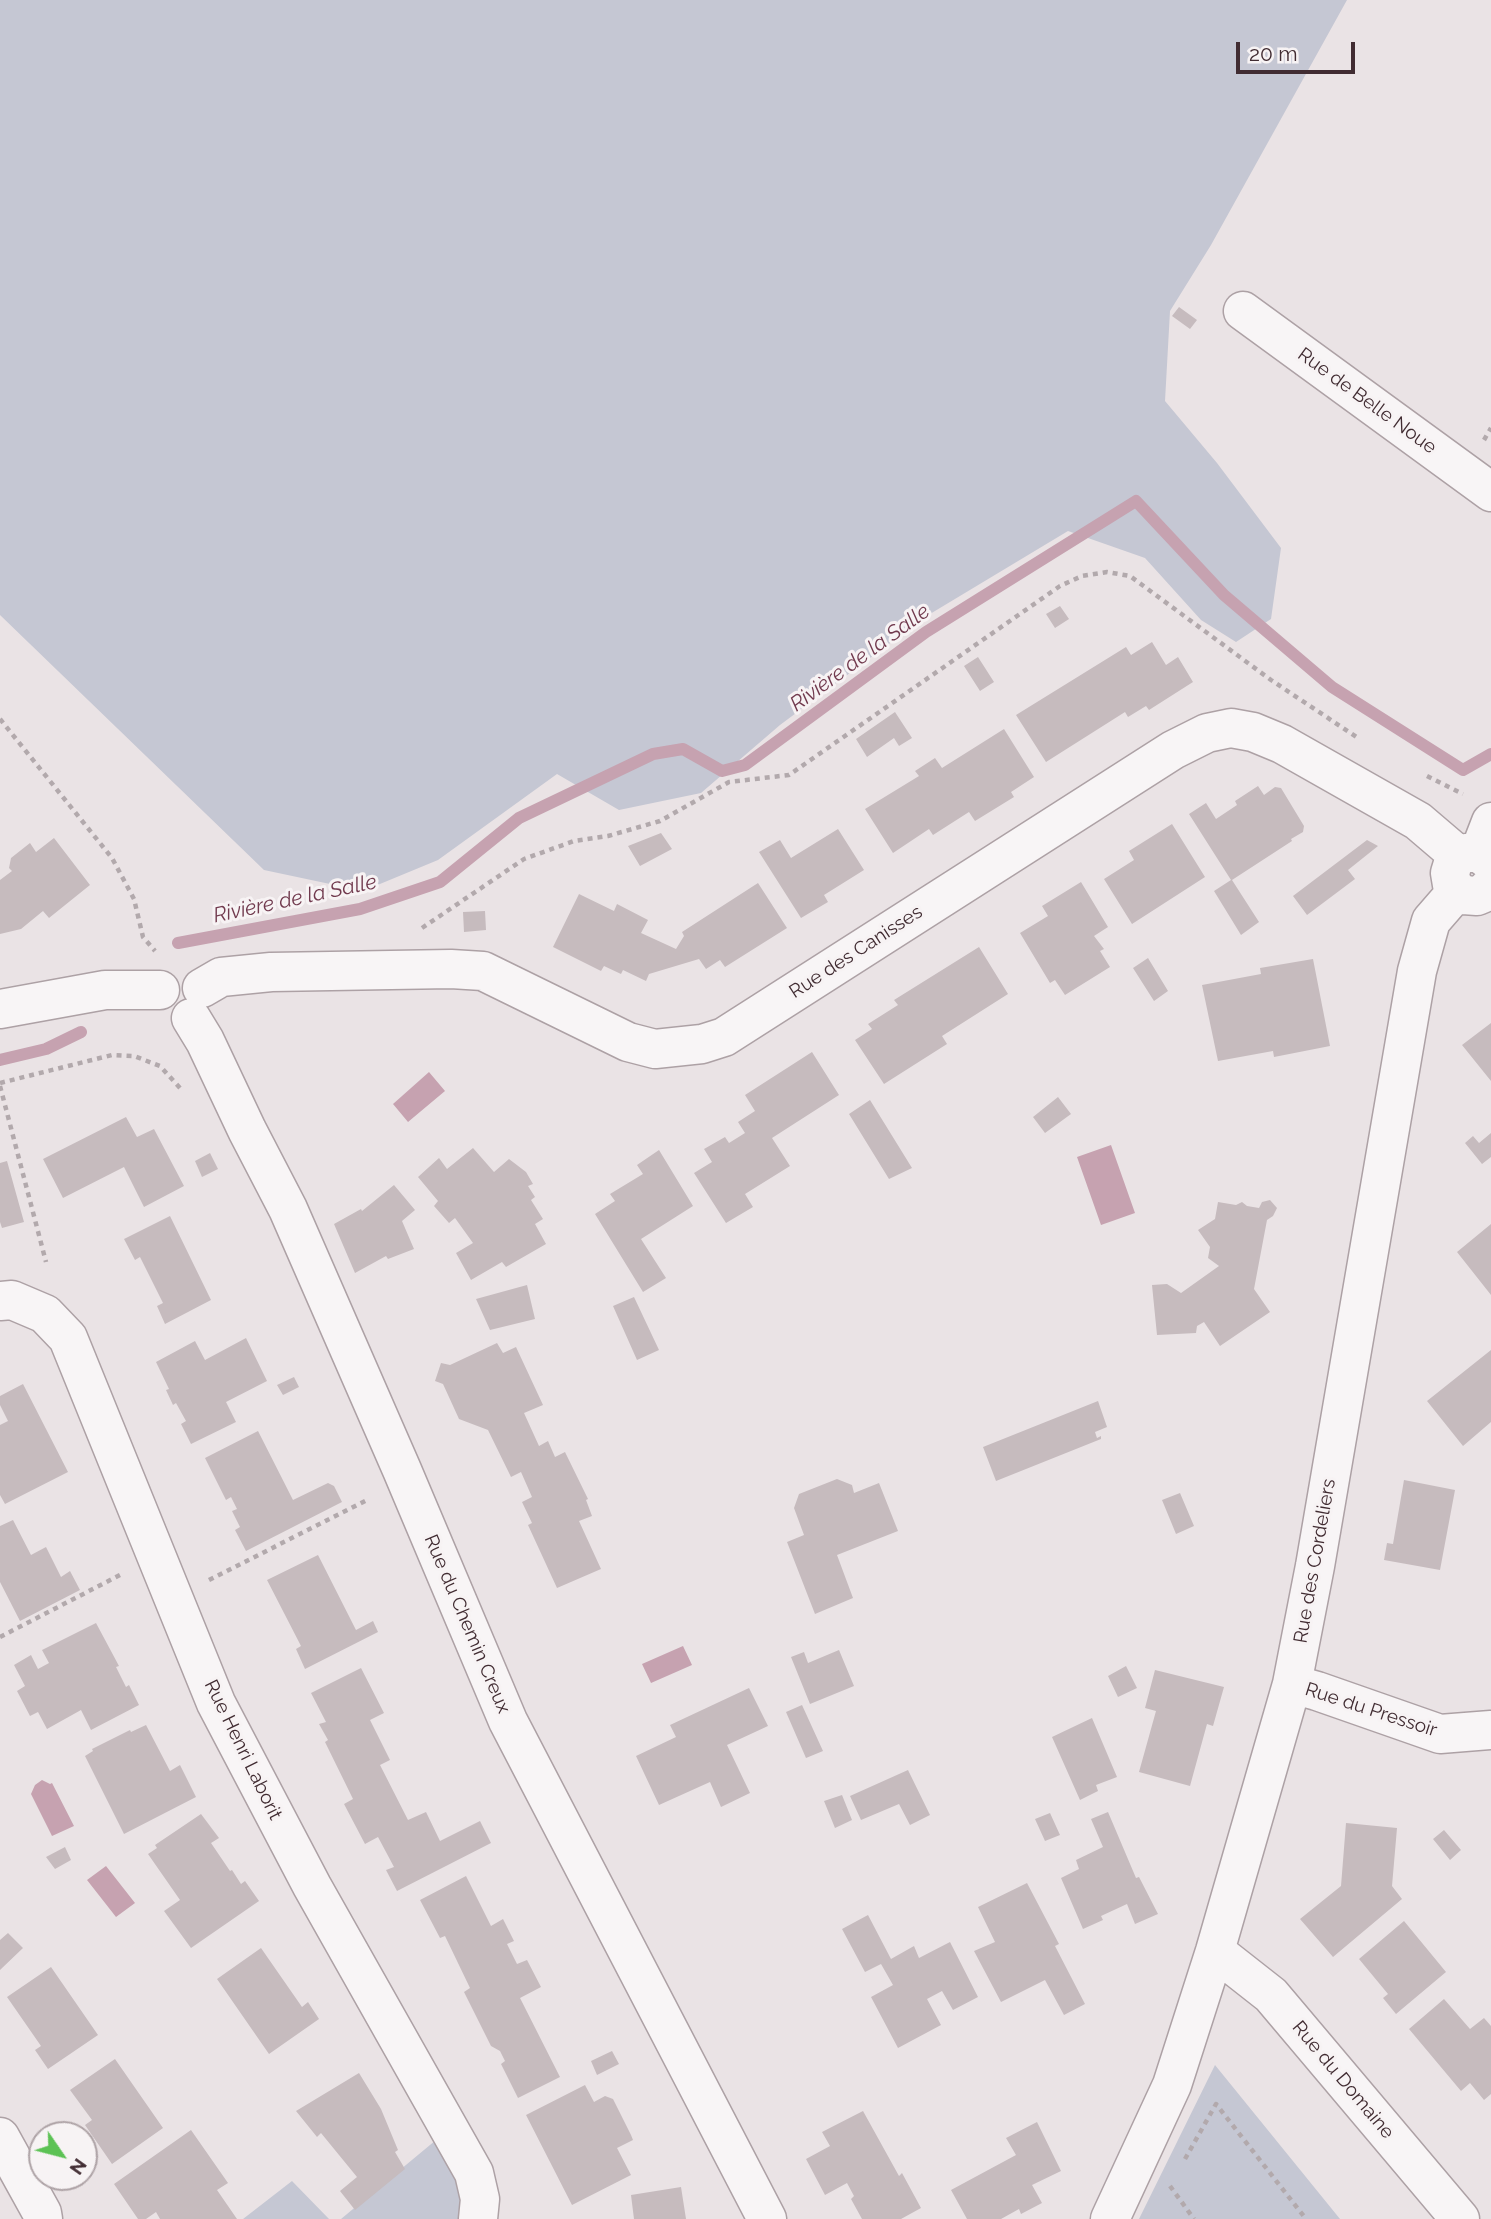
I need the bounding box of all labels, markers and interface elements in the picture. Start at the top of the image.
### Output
scale bar [1239,28,1358,72]
text: 20 m [1249,41,1297,66]
street label: Rue de Belle Noue [1293,343,1441,459]
water label: Rivière de la Salle [785,599,935,717]
water label: Rivière de la Salle [211,869,379,929]
street label: Rue des Canisses [785,901,927,1003]
street label: Rue des Cordeliers [1289,1477,1341,1645]
street label: Rue du Chemin Creux [419,1531,515,1717]
street label: Rue Henri Laborit [199,1676,287,1824]
street label: Rue du Pressoir [1302,1678,1440,1742]
street label: Rue du Domaine [1287,2017,1399,2143]
north arrow [28,2121,98,2191]
text: N [65,2155,92,2179]

